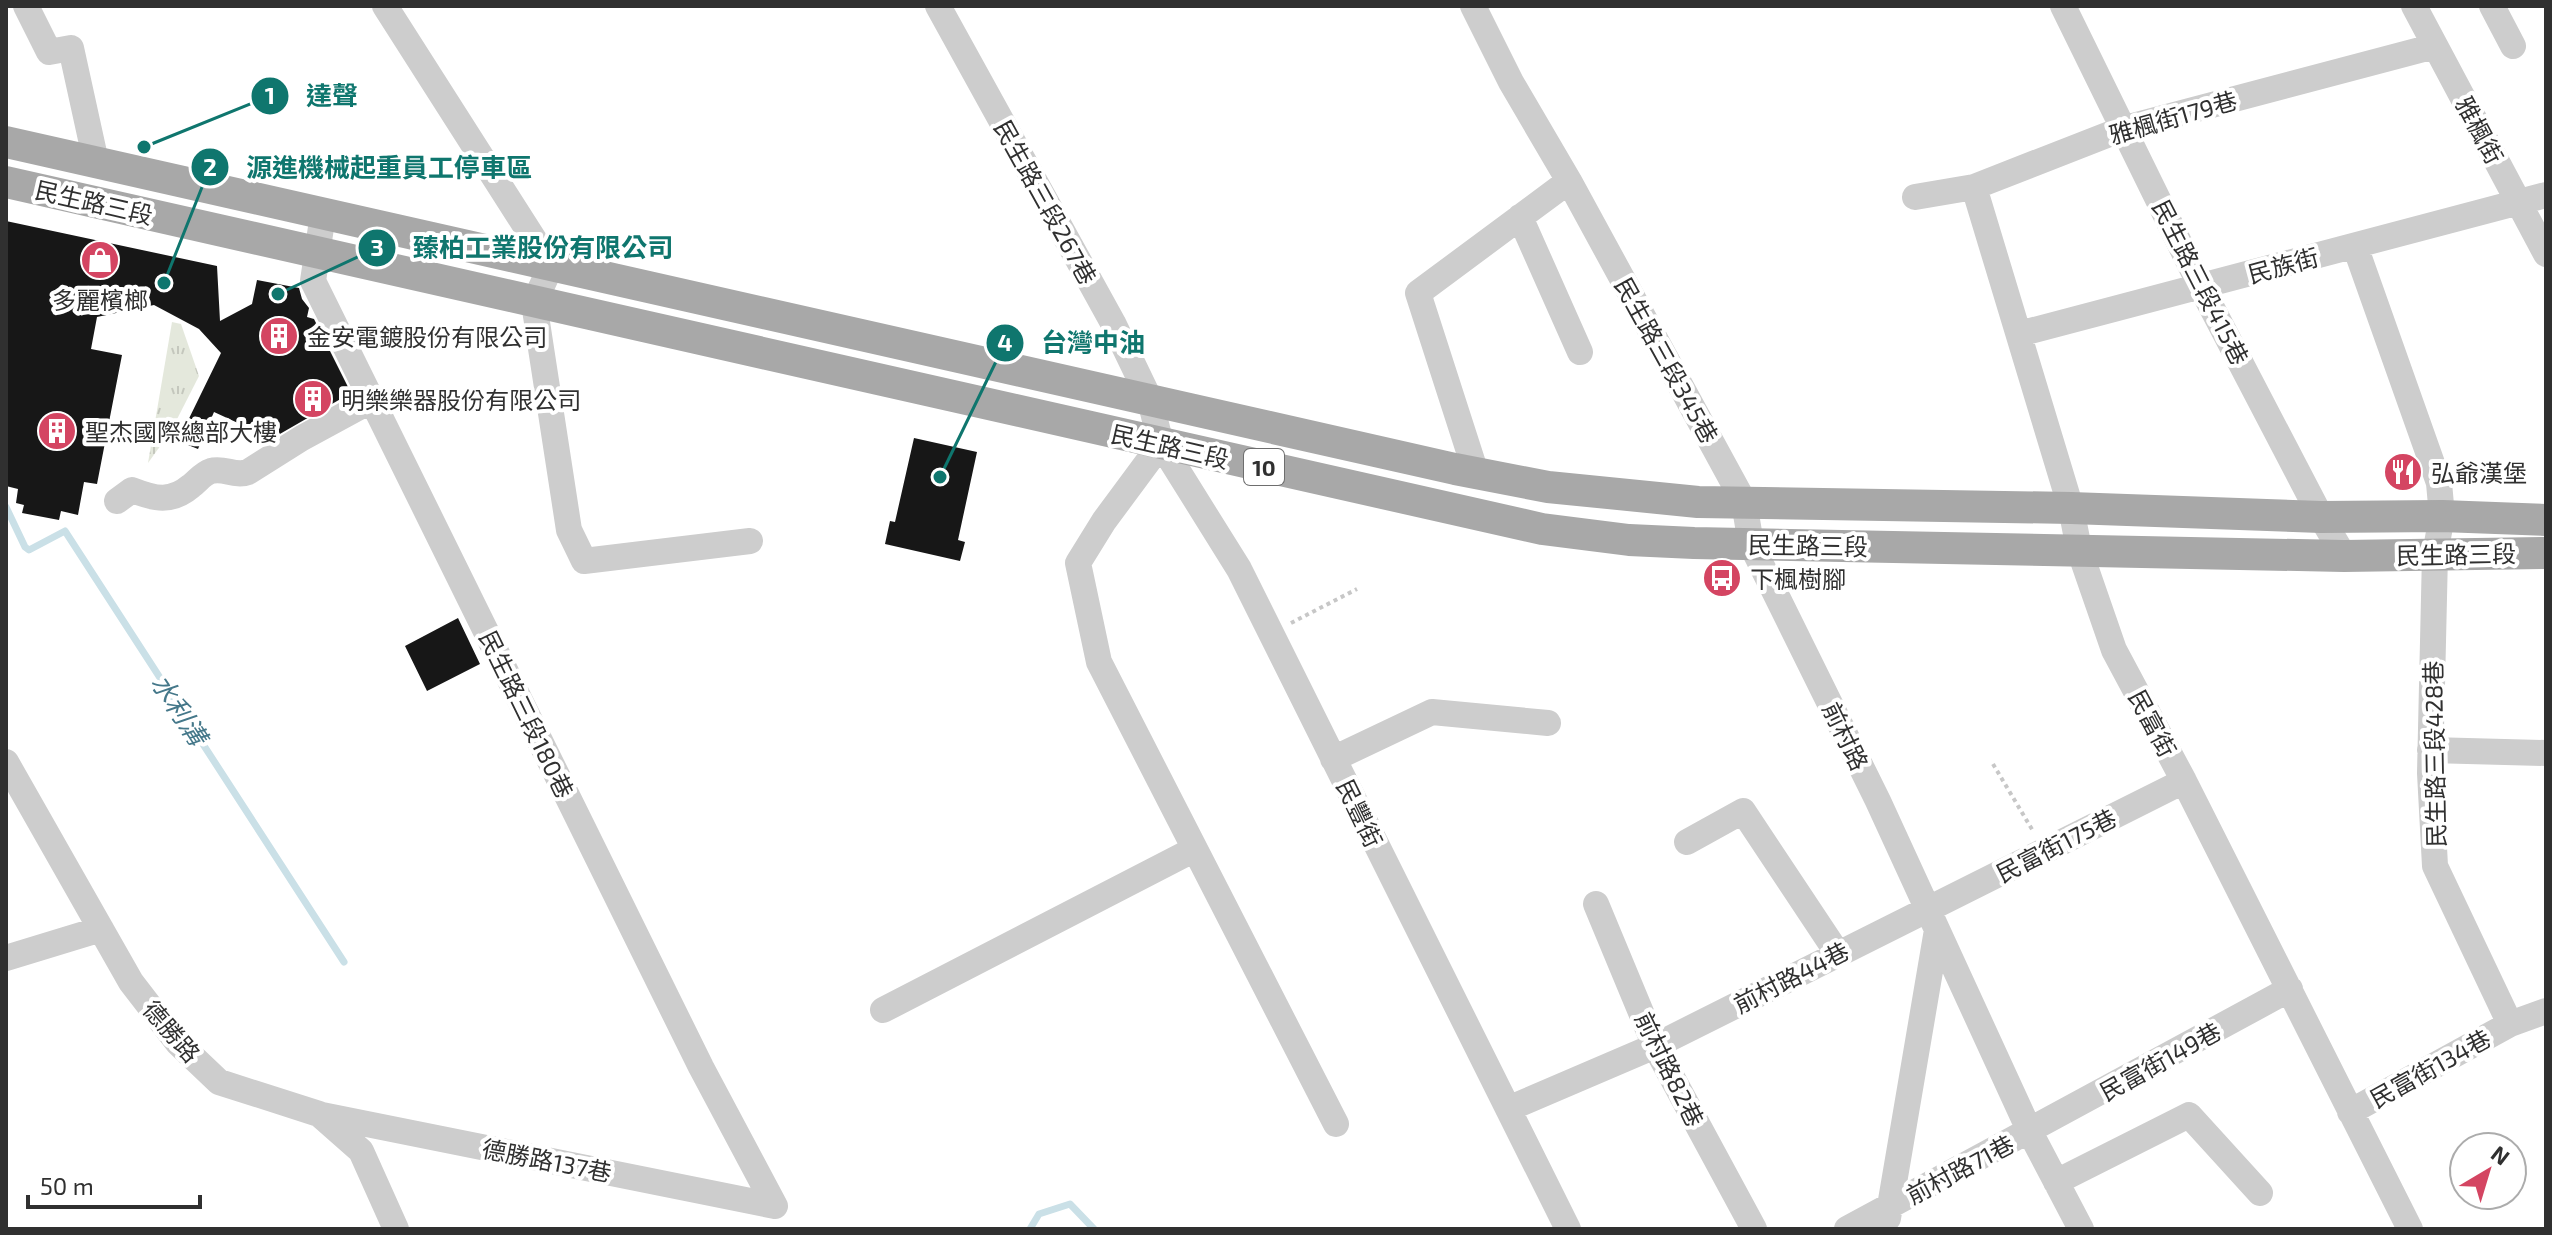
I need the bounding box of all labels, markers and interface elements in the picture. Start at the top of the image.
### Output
callout: 達聲 [250,71,374,121]
text: 達聲 [306,79,358,110]
text: 1 [265,80,275,109]
street label: 雅楓街179巷 [2106,85,2240,149]
street label: 雅楓街 [2450,91,2510,169]
street label: 民生路三段267巷 [989,115,1103,289]
callout: 源進機械起重員工停車區 [190,142,548,192]
text: 源進機械起重員工停車區 [246,151,532,182]
text: 2 [203,152,217,181]
street label: 民生路三段 [32,174,156,230]
street label: 民生路三段415巷 [2147,195,2255,369]
callout: 臻柏工業股份有限公司 [357,223,689,273]
text: 臻柏工業股份有限公司 [413,231,673,262]
text: 3 [370,232,384,261]
shop icon: 多麗檳榔 [79,239,121,281]
street label: 民族街 [2244,242,2322,288]
street label: 民生路三段345巷 [1609,272,1725,448]
place label: 多麗檳榔 [52,285,148,314]
building icon: 金安電鍍股份有限公司 [258,315,300,357]
callout: 台灣中油 [985,318,1161,368]
place label: 金安電鍍股份有限公司 [307,322,547,351]
text: 台灣中油 [1041,326,1145,357]
text: 4 [997,327,1013,356]
building icon: 明樂樂器股份有限公司 [292,378,334,420]
place label: 明樂樂器股份有限公司 [341,385,581,414]
building icon: 聖杰國際總部大樓 [36,410,78,452]
place label: 聖杰國際總部大樓 [85,417,277,446]
street label: 民生路三段 [1108,418,1232,474]
road number: 10 [1244,449,1284,485]
restaurant icon: 弘爺漢堡 [2382,451,2424,493]
place label: 弘爺漢堡 [2431,458,2527,487]
street label: 民生路三段 [1748,529,1868,561]
street label: 民生路三段 [2396,538,2516,570]
bus stop icon: 下楓樹腳 [1701,557,1743,599]
place label: 下楓樹腳 [1750,564,1846,593]
street label: 民生路三段180巷 [474,626,580,802]
street label: 民生路三段428巷 [2418,660,2450,848]
water label: 水利溝 [146,668,216,753]
street label: 民富街 [2123,684,2183,762]
street label: 前村路 [1817,697,1875,775]
street label: 民豐街 [1331,774,1389,852]
street label: 民富街175巷 [1991,802,2121,888]
street label: 前村路44巷 [1728,936,1854,1018]
street label: 德勝路 [137,994,207,1068]
street label: 前村路82巷 [1630,1007,1710,1131]
street label: 民富街149巷 [2094,1016,2226,1106]
street label: 民富街134巷 [2365,1023,2495,1113]
street label: 前村路71巷 [1901,1129,2019,1209]
north arrow [2448,1131,2528,1211]
street label: 德勝路137巷 [480,1133,614,1187]
text: N [2487,1139,2515,1170]
scale bar [28,1159,200,1209]
text: 50 m [40,1171,94,1200]

